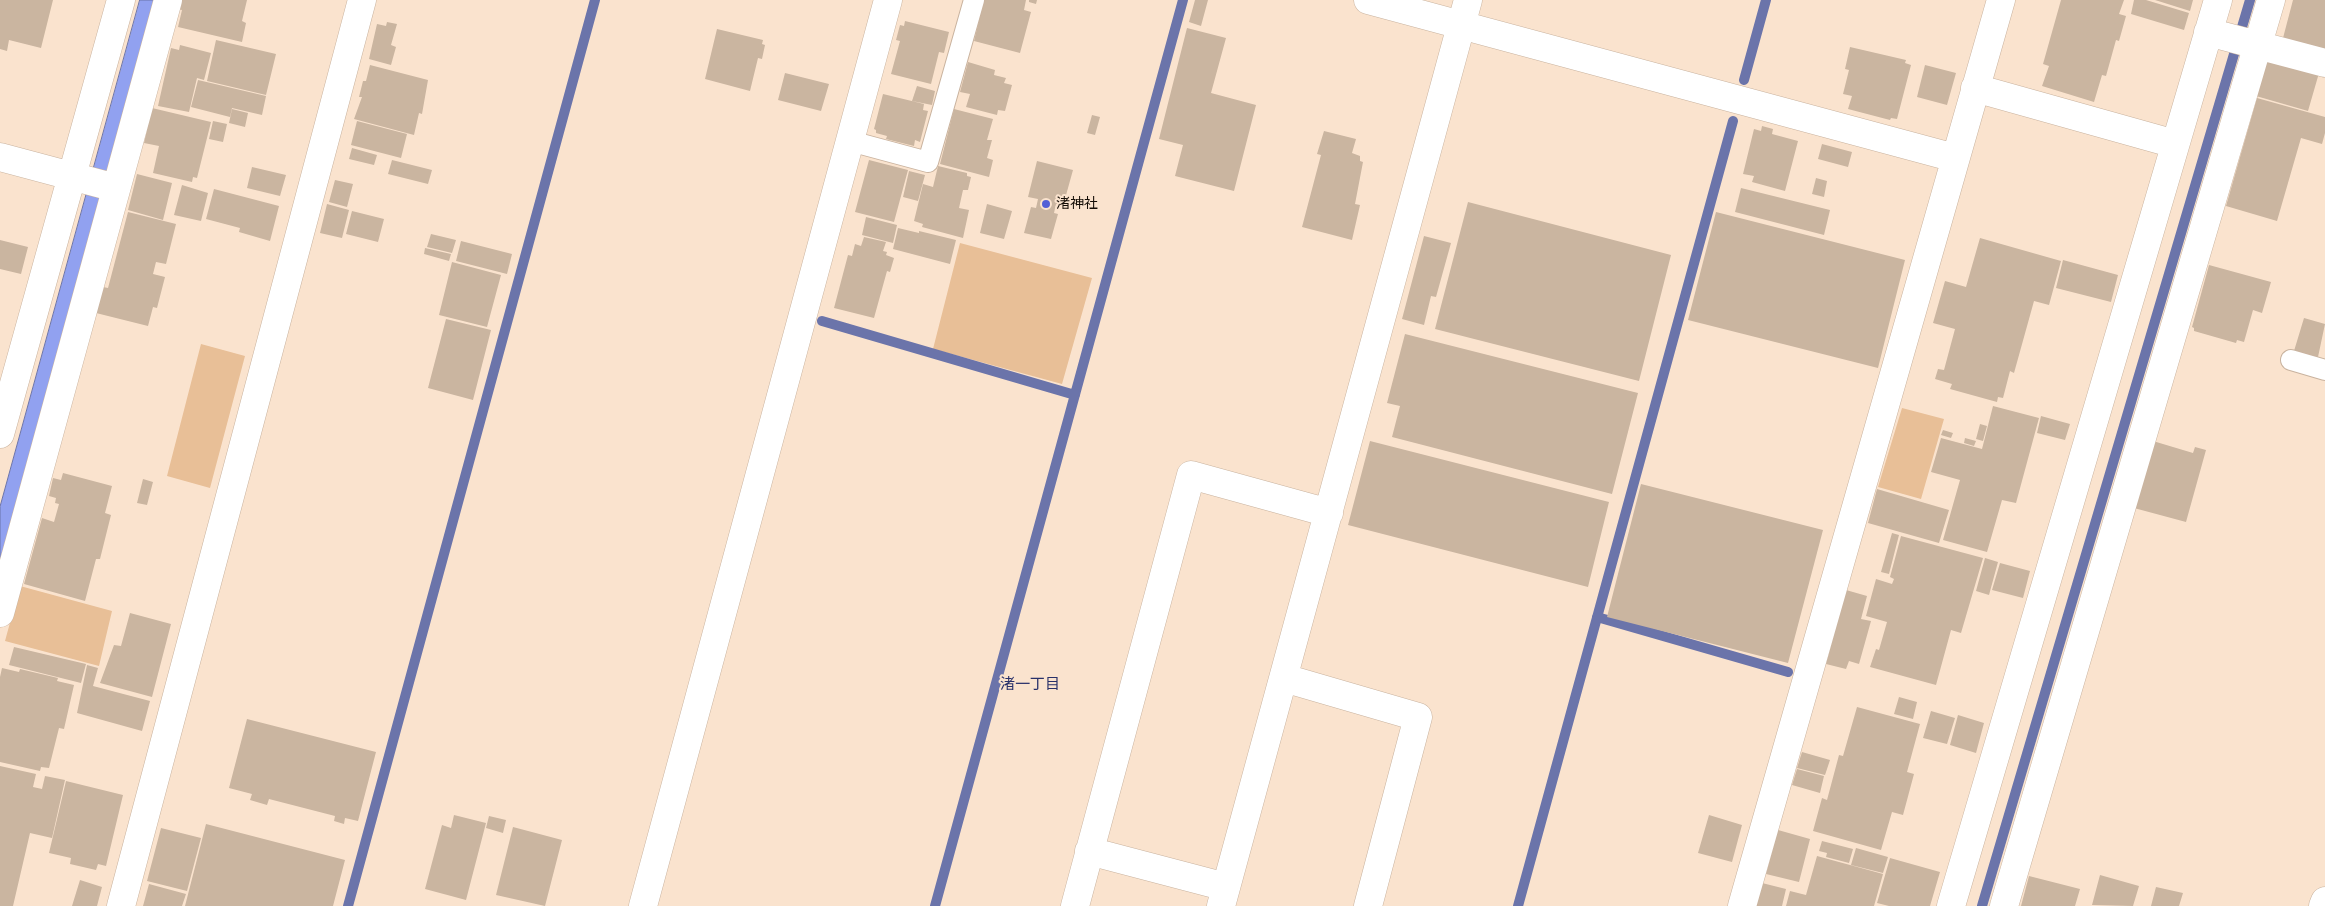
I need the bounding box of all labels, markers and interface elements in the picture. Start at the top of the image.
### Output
place label: 渚神社 [1056,196,1098,212]
marker: 渚神社 [1040,198,1052,210]
district label: 渚一丁目 [1000,676,1060,694]

